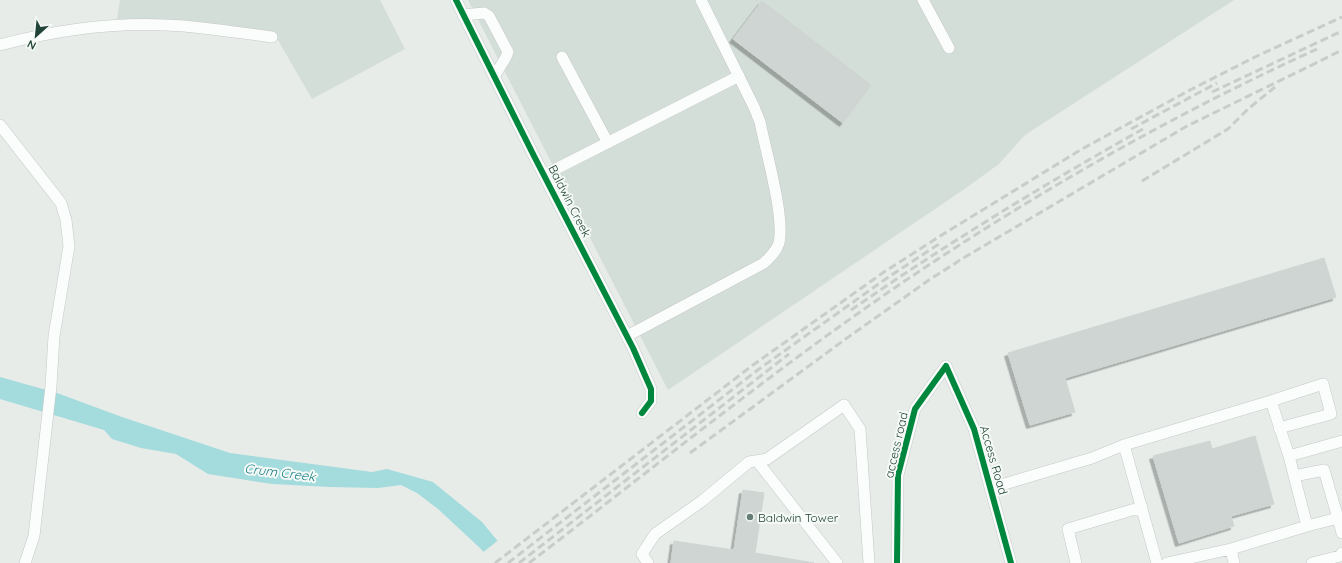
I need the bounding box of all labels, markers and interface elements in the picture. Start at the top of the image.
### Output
north arrow [16,16,56,56]
text: N [25,37,38,53]
street label: Baldwin Creek [545,162,595,240]
street label: access road [881,411,911,479]
street label: Access Road [977,424,1011,496]
water label: Crum Creek [244,460,317,484]
place label: Baldwin Tower [758,510,839,525]
marker: Baldwin Tower [745,512,755,522]

